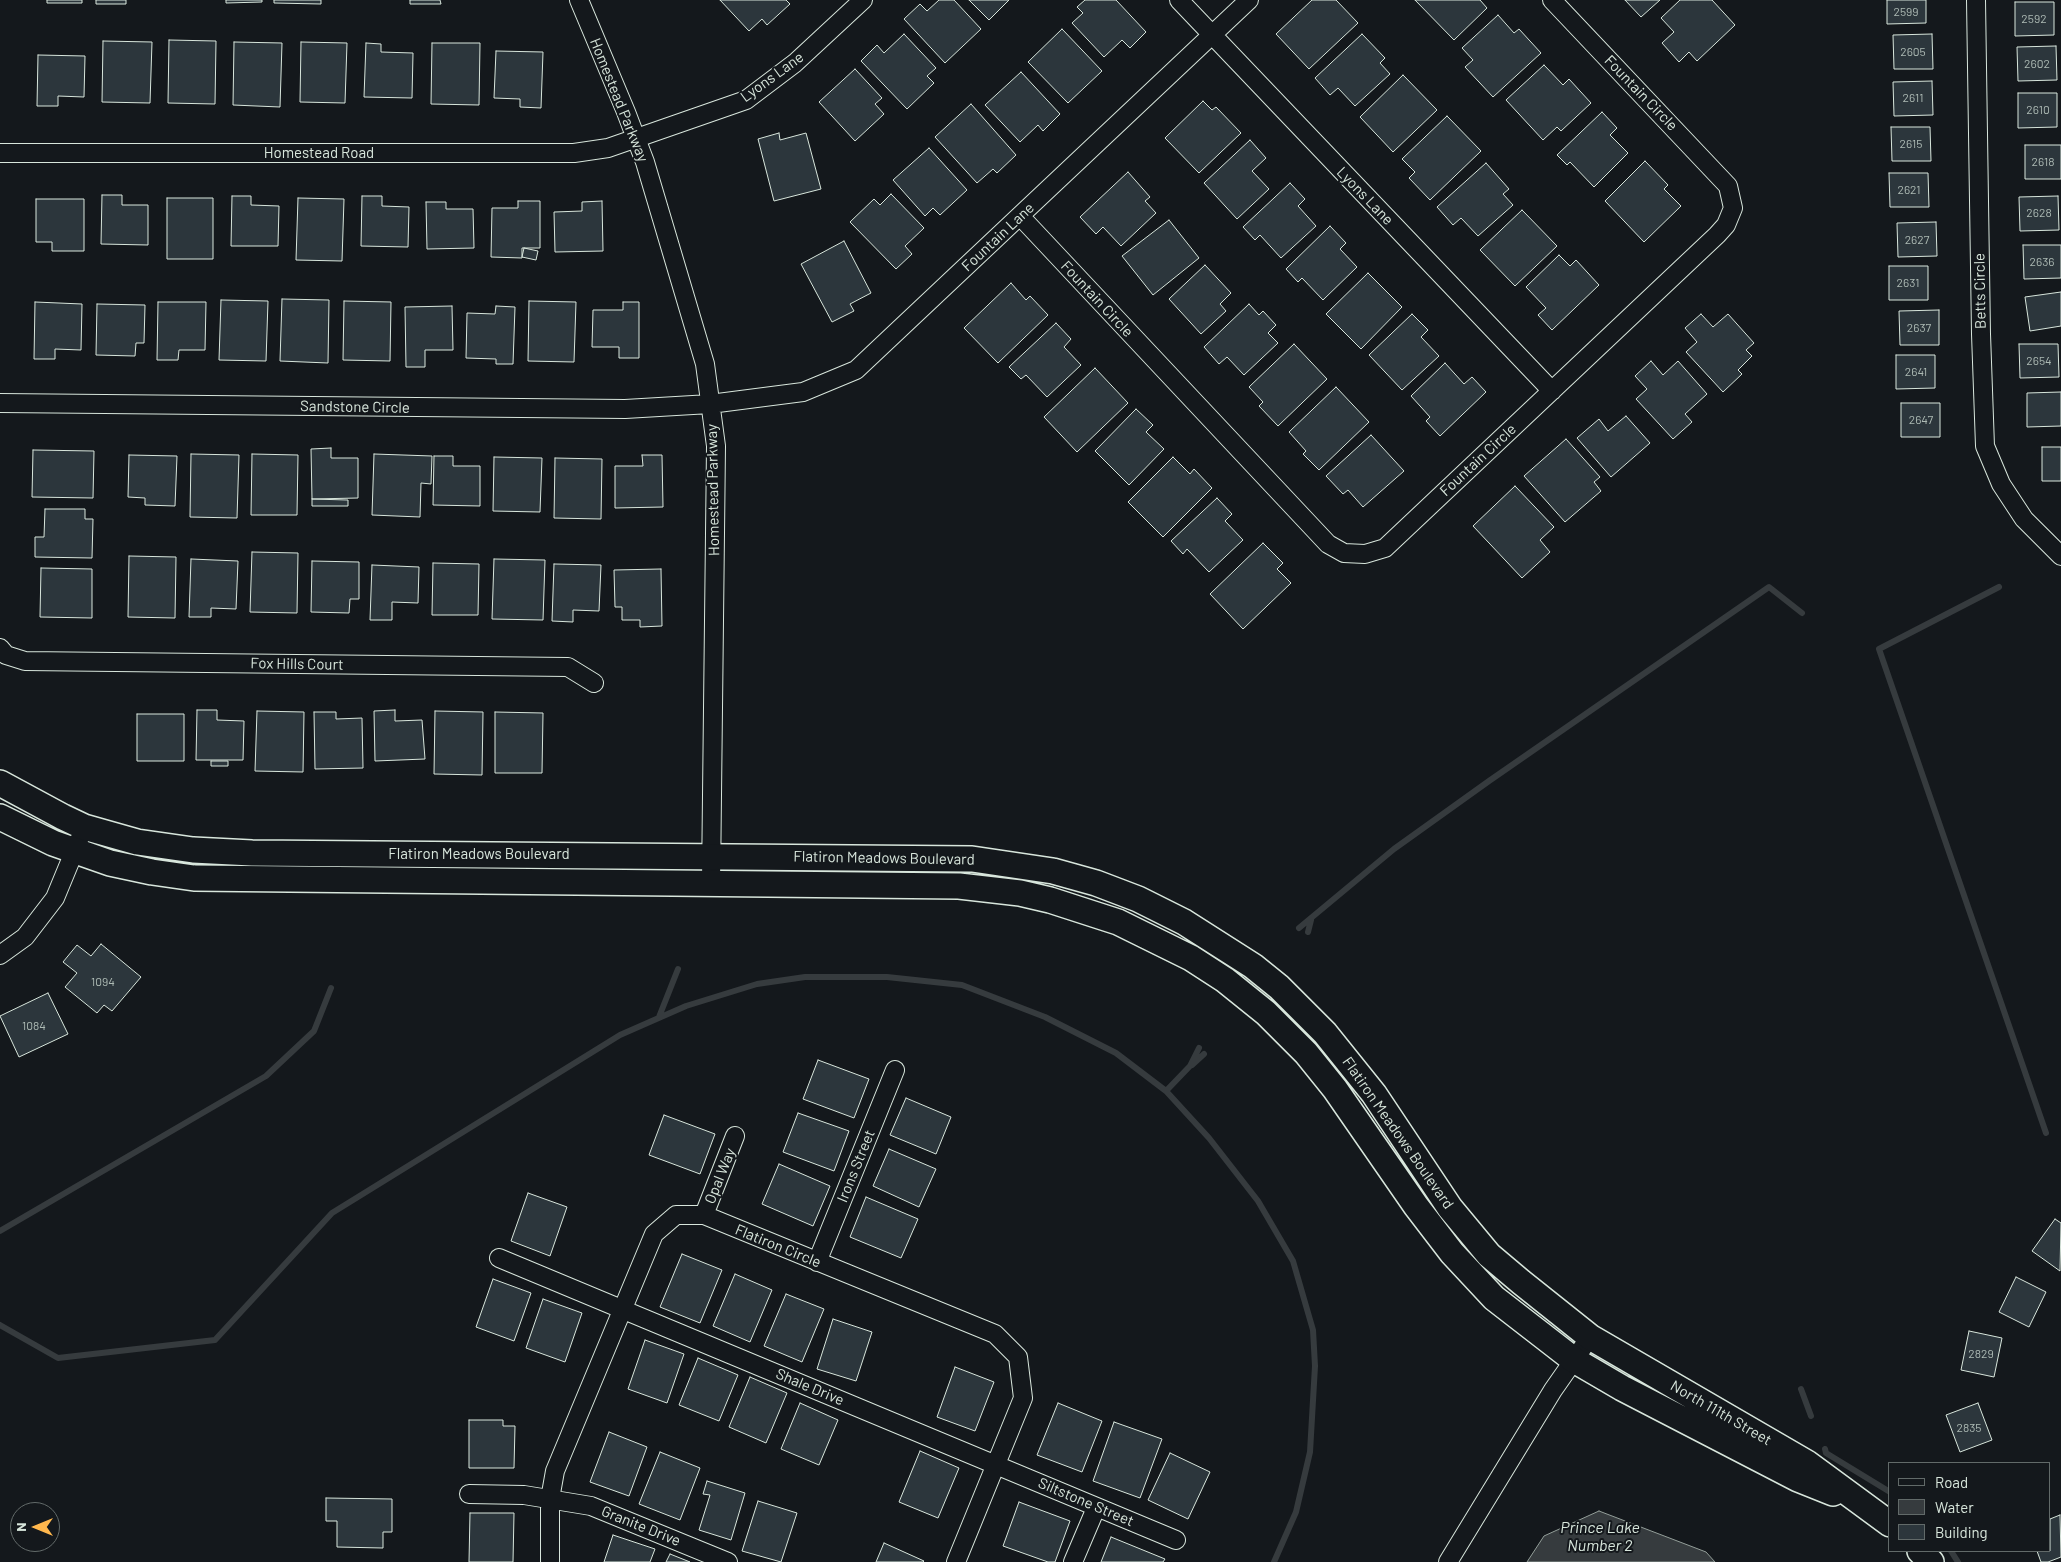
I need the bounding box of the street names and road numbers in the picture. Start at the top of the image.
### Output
street label: Homestead Parkway [586,35,652,165]
street label: Lyons Lane [737,48,807,106]
street label: Fountain Circle [1601,52,1681,134]
street label: Homestead Road [264,144,374,162]
street label: Lyons Lane [1333,163,1397,229]
street label: Fountain Lane [958,199,1038,275]
street label: Betts Circle [1970,253,1990,329]
street label: Fountain Circle [1057,257,1137,341]
street label: Sandstone Circle [300,397,410,417]
street label: Fountain Circle [1436,420,1520,500]
street label: Homestead Parkway [703,424,723,556]
street label: Fox Hills Court [250,654,344,674]
street label: Flatiron Meadows Boulevard [388,845,570,863]
street label: Flatiron Meadows Boulevard [793,847,975,869]
street label: Flatiron Meadows Boulevard [1339,1053,1457,1213]
street label: Irons Street [833,1127,879,1205]
street label: Opal Way [701,1145,739,1207]
street label: Flatiron Circle [732,1221,824,1271]
street label: Shale Drive [773,1365,847,1409]
street label: North 111th Street [1667,1377,1775,1449]
street label: Siltstone Street [1036,1474,1136,1530]
street label: Granite Drive [599,1502,683,1550]

